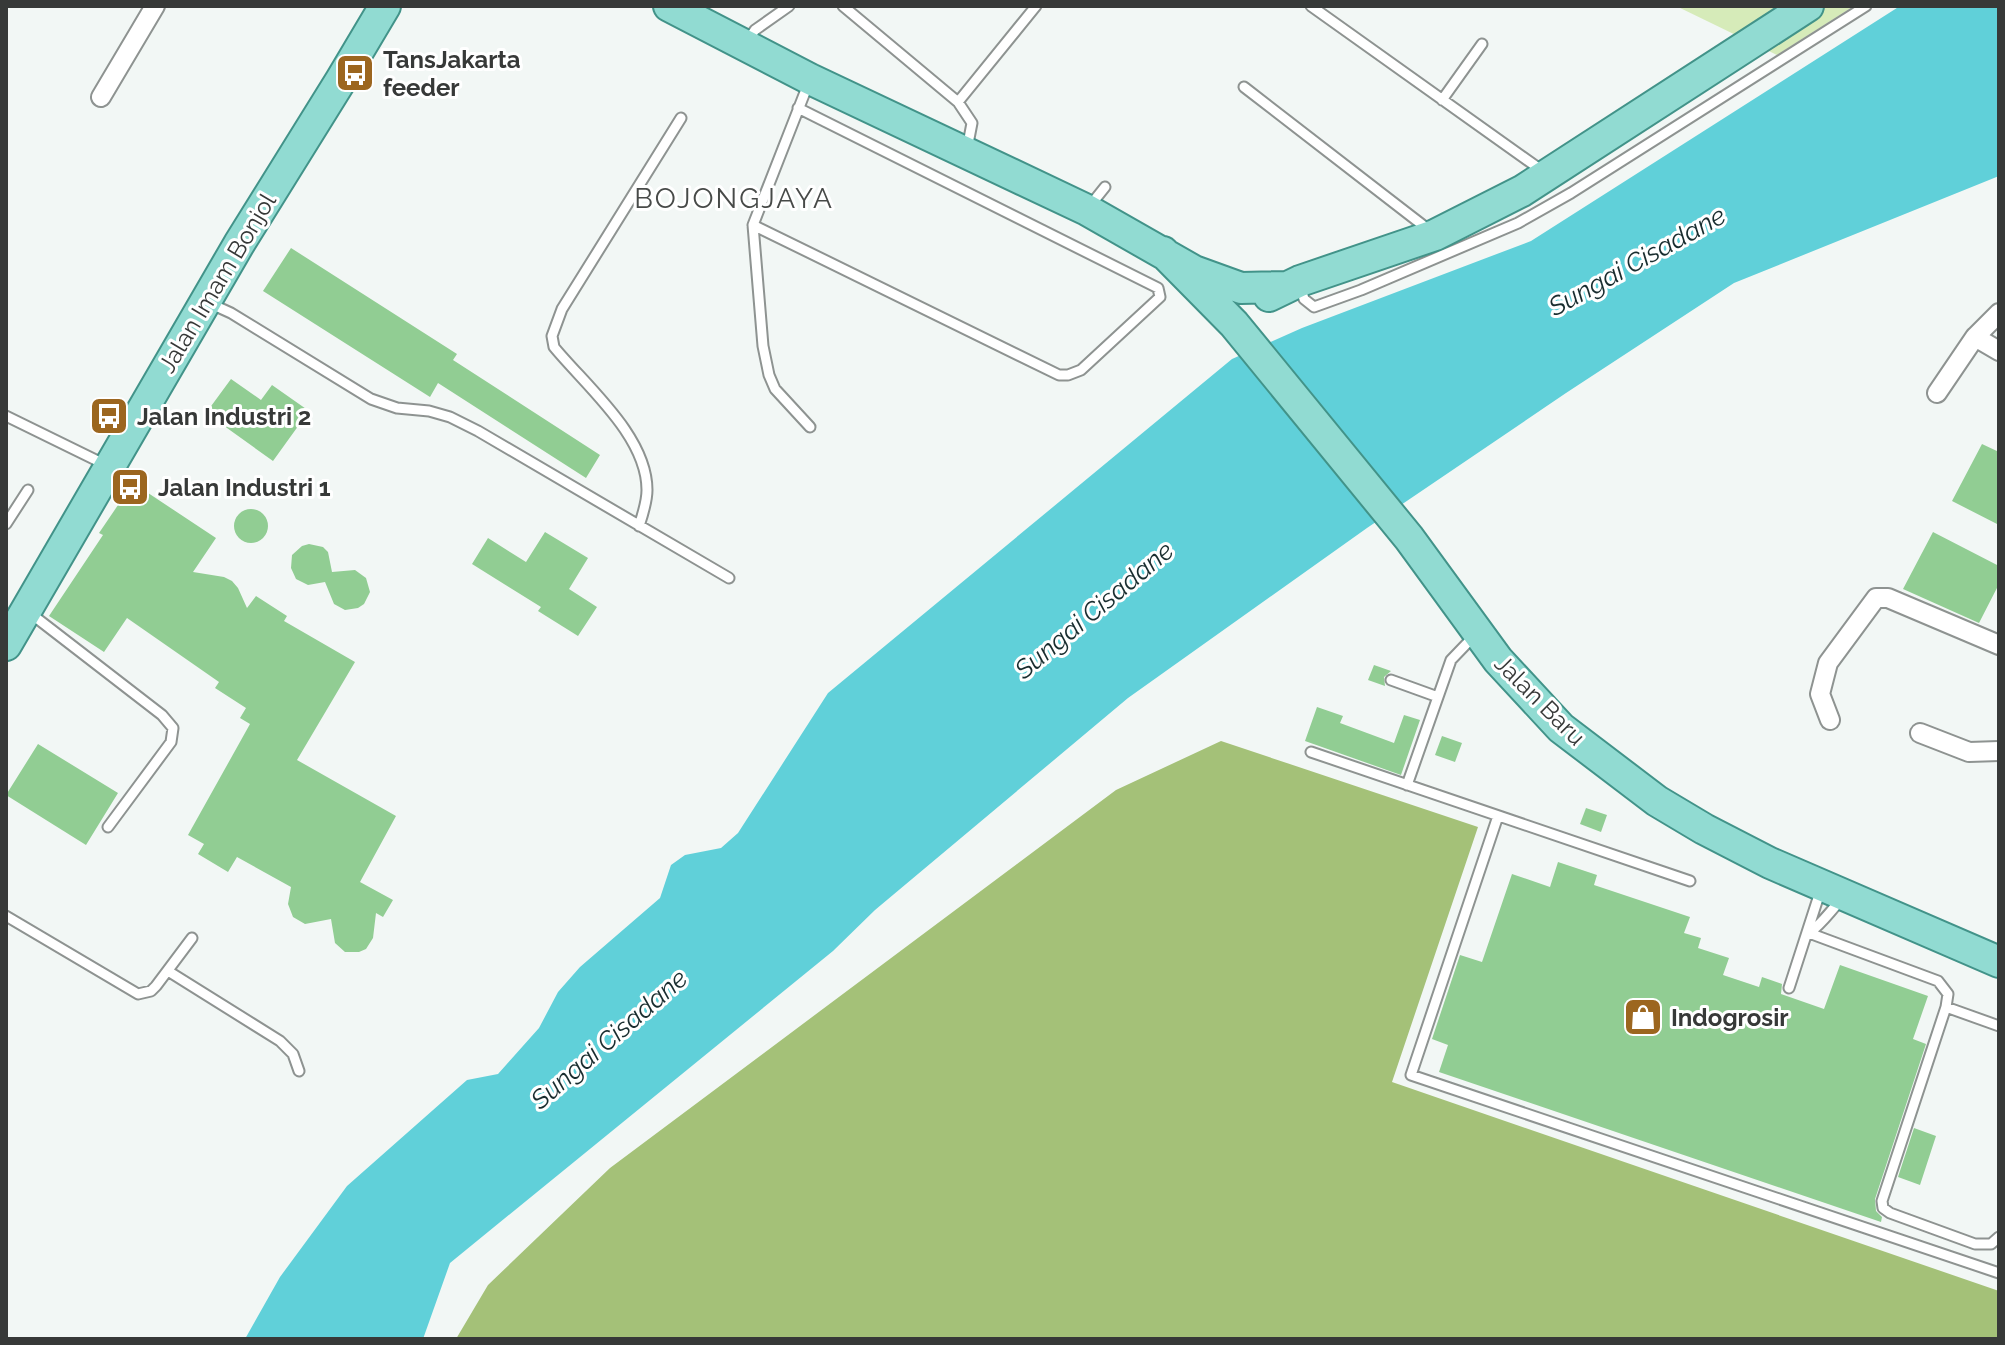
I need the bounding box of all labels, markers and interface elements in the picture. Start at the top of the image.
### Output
place label: TansJakarta feeder [383,45,521,102]
bus stop icon: TansJakarta feeder [334,52,376,94]
district label: BOJONGJAYA [634,182,834,215]
street label: Jalan Imam Bonjol [152,188,282,378]
water label: Sungai Cisadane [1543,200,1731,322]
bus stop icon: Jalan Industri 2 [88,395,130,437]
place label: Jalan Industri 2 [137,402,311,431]
bus stop icon: Jalan Industri 1 [109,466,151,508]
place label: Jalan Industri 1 [158,473,331,502]
water label: Sungai Cisadane [1008,535,1179,686]
street label: Jalan Baru [1489,649,1591,751]
water label: Sungai Cisadane [524,963,693,1116]
shop icon: Indogrosir [1622,996,1664,1038]
place label: Indogrosir [1671,1003,1789,1032]

